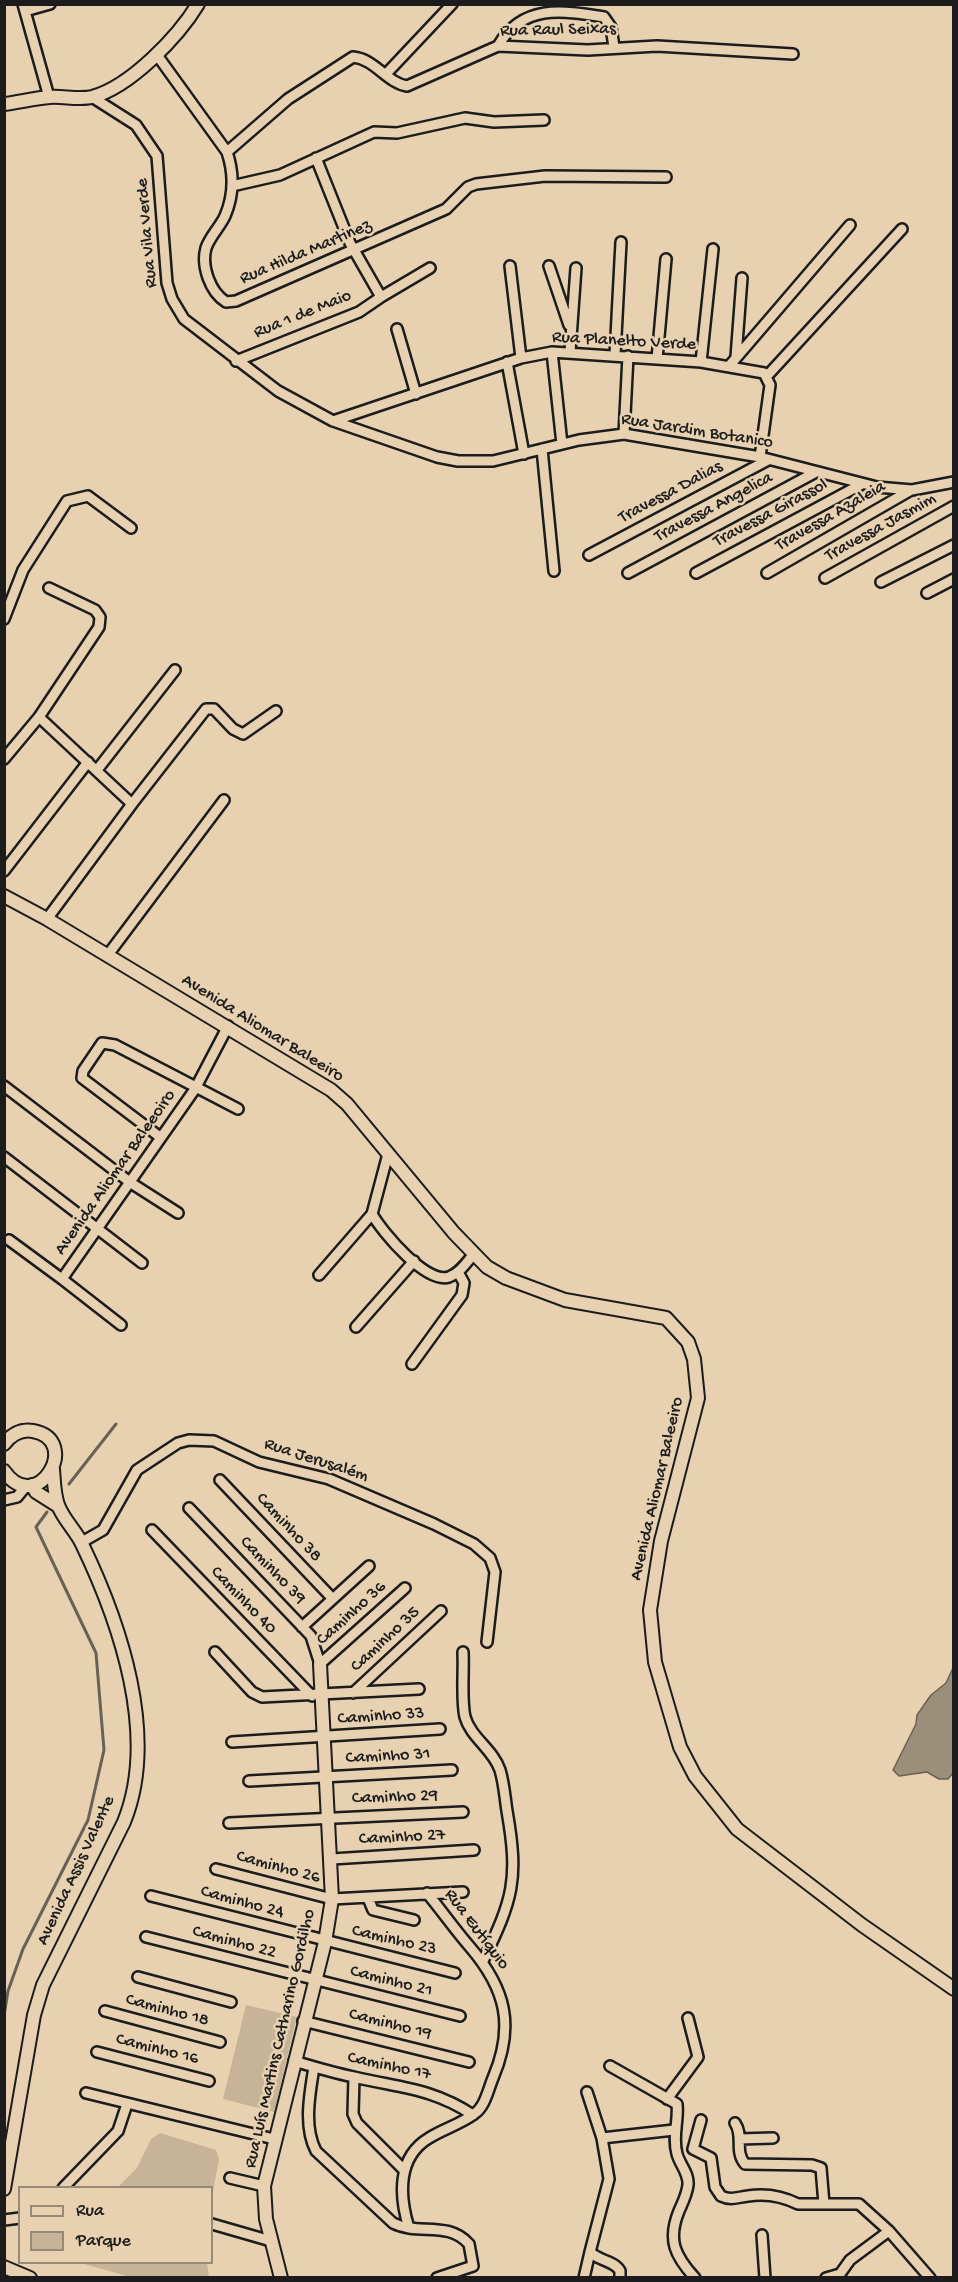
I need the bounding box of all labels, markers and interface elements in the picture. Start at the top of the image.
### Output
street label: Rua Raul Seixas [500,19,616,43]
street label: Rua Vila Verde [132,177,164,289]
street label: Rua Hilda Martinez [237,216,375,290]
street label: Rua 1 de Maio [251,286,355,344]
street label: Rua Planelto Verde [551,327,697,357]
street label: Rua Jardim Botanico [620,409,774,455]
street label: Travessa Dalias [615,457,727,529]
street label: Travessa Angelica [651,468,777,548]
street label: Travessa Girassol [710,475,832,553]
street label: Travessa Azaleia [772,477,890,557]
street label: Travessa Jasmim [822,489,940,567]
street label: Avenida Aliomar Baleeiro [177,970,347,1088]
street label: Avenida Aliomar Baleeoiro [51,1086,181,1260]
street label: Avenida Aliomar Baleeiro [626,1395,690,1583]
street label: Rua Jerusalém [261,1434,371,1488]
street label: Caminho 38 [250,1489,326,1567]
street label: Caminho 39 [234,1532,310,1610]
street label: Caminho 40 [205,1562,281,1640]
street label: Caminho 36 [313,1577,391,1651]
street label: Caminho 35 [347,1602,425,1678]
street label: Caminho 33 [337,1703,425,1731]
street label: Caminho 31 [345,1744,431,1770]
street label: Caminho 29 [352,1786,438,1810]
street label: Avenida Assis Valente [33,1793,121,1949]
street label: Caminho 27 [358,1825,446,1851]
street label: Caminho 26 [234,1846,322,1890]
street label: Caminho 24 [198,1881,286,1925]
street label: Rua Eutíquio [439,1885,513,1975]
street label: Rua Luís Martins Catharino Gordilho [241,1907,321,2171]
street label: Caminho 22 [190,1921,278,1965]
street label: Caminho 23 [349,1921,439,1961]
street label: Caminho 21 [347,1961,435,2003]
street label: Caminho 18 [123,1990,211,2032]
street label: Caminho 19 [346,2004,434,2046]
street label: Caminho 16 [113,2029,201,2071]
street label: Caminho 17 [345,2048,433,2086]
legend [18,2186,213,2264]
text: Rua [76,2201,104,2222]
text: Parque [76,2231,131,2252]

